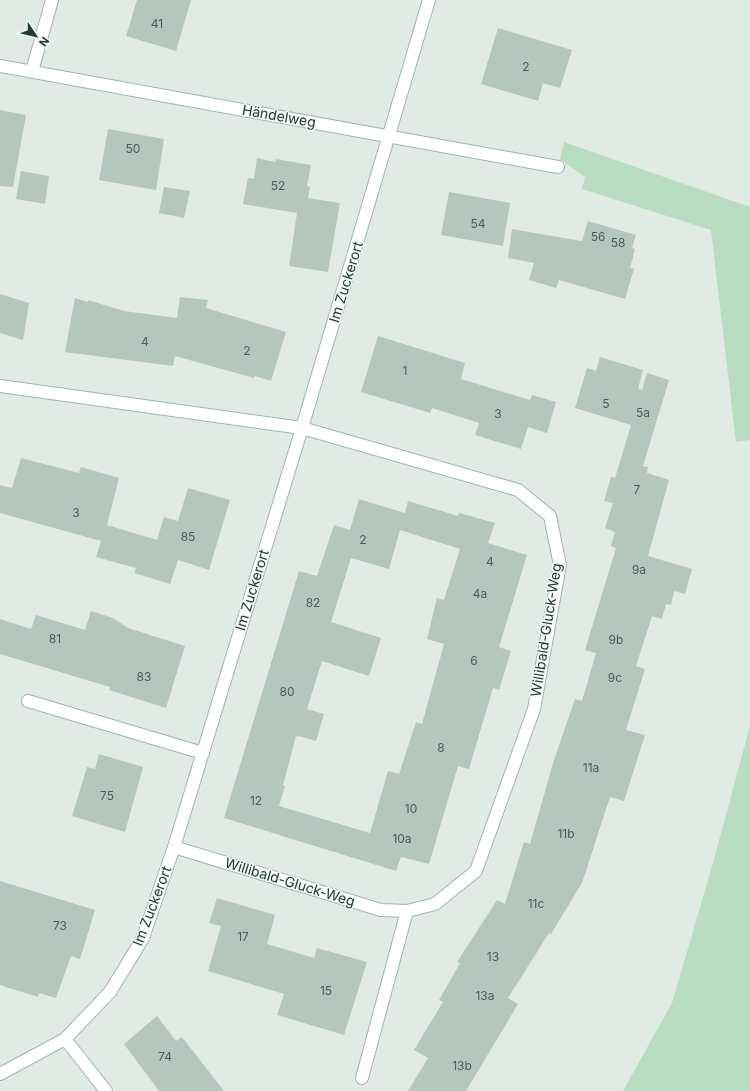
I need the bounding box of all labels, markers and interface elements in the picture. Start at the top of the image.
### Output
north arrow [16,16,56,56]
house number: 41 [151,16,163,31]
text: N [36,34,52,49]
house number: 2 [522,59,530,74]
street label: Händelweg [241,101,317,130]
house number: 50 [126,141,140,156]
house number: 52 [271,178,285,193]
house number: 54 [470,216,486,231]
house number: 56 [591,229,605,244]
house number: 58 [611,235,625,250]
street label: Im Zuckerort [325,239,366,325]
house number: 4 [141,334,149,349]
house number: 2 [243,343,251,358]
house number: 1 [403,363,407,378]
house number: 5 [602,396,610,411]
house number: 5a [636,405,650,420]
house number: 3 [494,406,502,421]
house number: 7 [634,482,641,497]
house number: 3 [72,505,80,520]
house number: 85 [181,529,195,544]
house number: 2 [359,532,367,547]
street label: Im Zuckerort [231,547,272,633]
house number: 4 [486,554,494,569]
street label: Willibald-Gluck-Weg [527,562,564,698]
house number: 9a [632,562,646,577]
house number: 4a [473,586,487,601]
house number: 82 [306,595,320,610]
house number: 81 [49,631,61,646]
house number: 9b [609,632,623,647]
house number: 6 [470,653,478,668]
house number: 83 [137,669,151,684]
house number: 9c [608,670,622,685]
house number: 80 [280,684,295,699]
house number: 8 [437,740,445,755]
house number: 11a [583,760,599,775]
house number: 75 [100,788,114,803]
house number: 12 [250,793,262,808]
house number: 10 [405,801,417,816]
house number: 11b [557,826,575,841]
house number: 10a [392,831,412,846]
street label: Willibald-Gluck-Weg [223,854,357,909]
street label: Im Zuckerort [129,863,175,948]
house number: 11c [528,896,544,911]
house number: 73 [53,918,67,933]
house number: 17 [237,929,249,944]
house number: 13 [487,949,499,964]
house number: 15 [320,983,332,998]
house number: 13a [475,988,495,1003]
house number: 74 [158,1049,172,1064]
house number: 13b [452,1058,472,1073]

